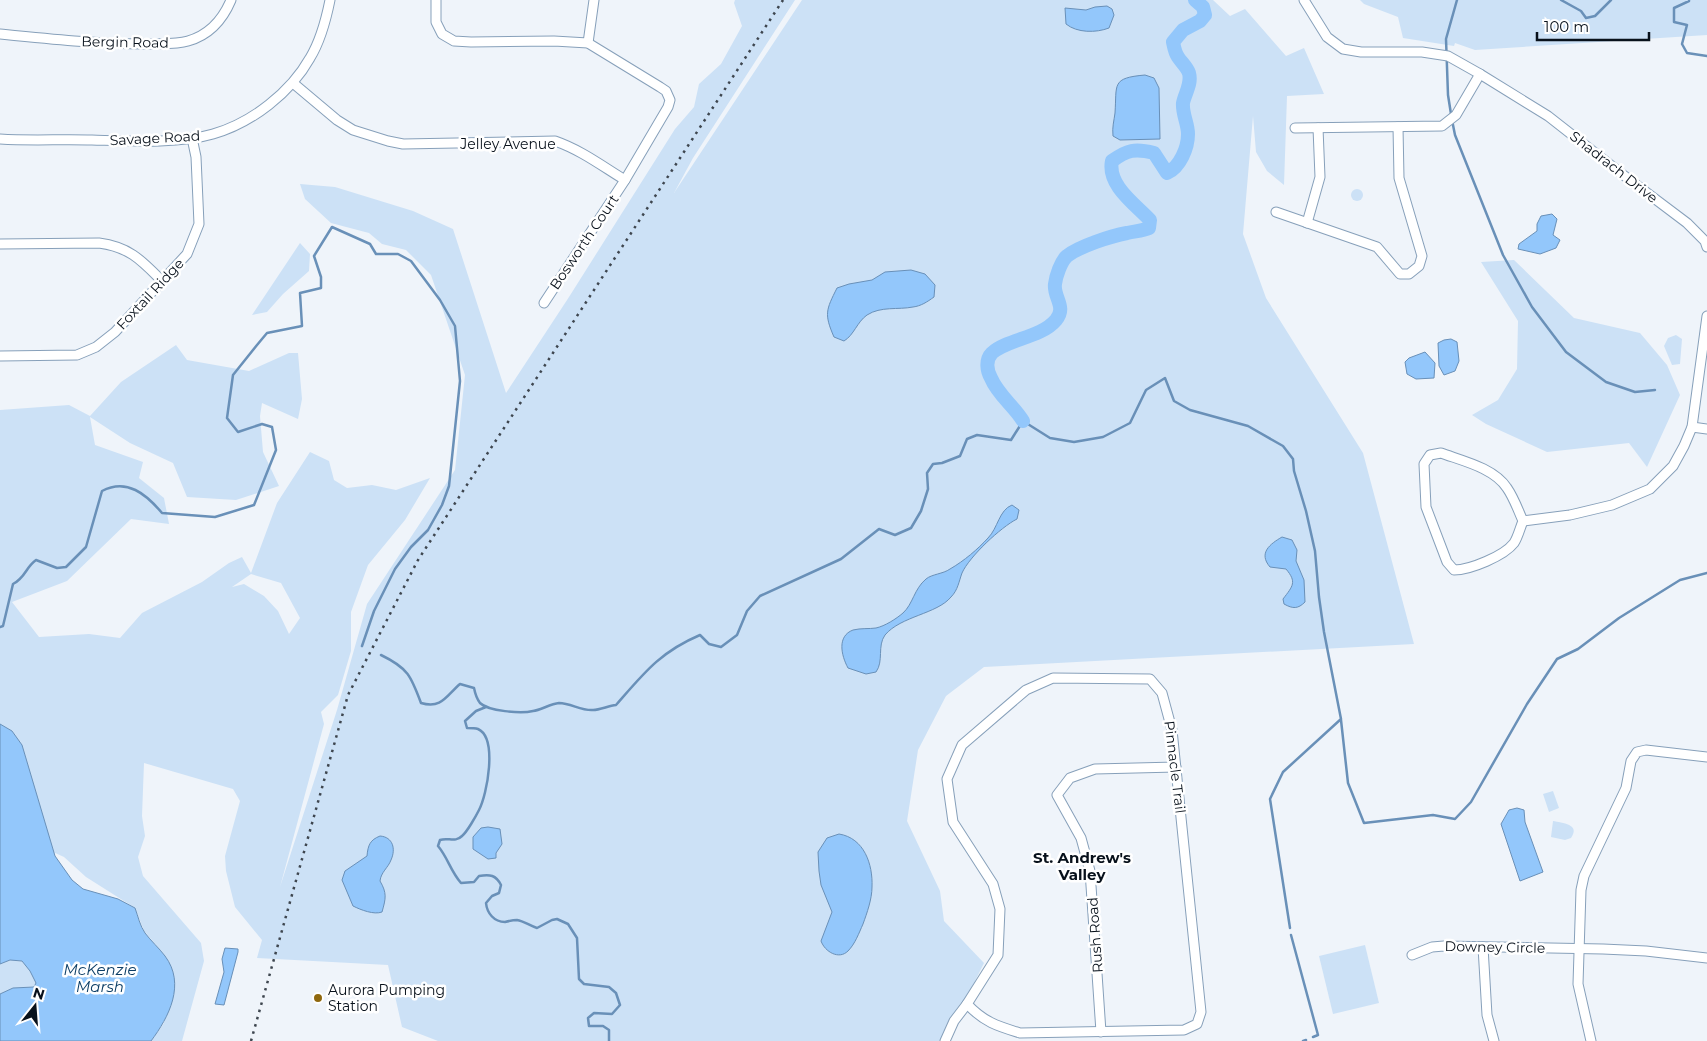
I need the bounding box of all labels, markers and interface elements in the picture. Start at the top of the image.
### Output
scale bar [1537,10,1650,42]
text: 100 m [1544,17,1589,36]
street label: Bergin Road [81,32,169,52]
street label: Savage Road [109,127,201,149]
street label: Shadrach Drive [1566,127,1662,207]
street label: Jelley Avenue [459,135,556,153]
street label: Bosworth Court [546,191,623,293]
street label: Foxtail Ridge [112,255,188,333]
street label: Pinnacle Trail [1160,720,1190,814]
district label: St. Andrew's Valley [1033,848,1131,884]
street label: Rush Road [1083,896,1107,974]
street label: Downey Circle [1445,937,1545,957]
water label: McKenzie Marsh [63,960,137,996]
north arrow [10,981,60,1031]
place label: Aurora Pumping Station [328,981,445,1015]
text: N [31,983,47,1004]
marker: Aurora Pumping Station [312,992,324,1004]

